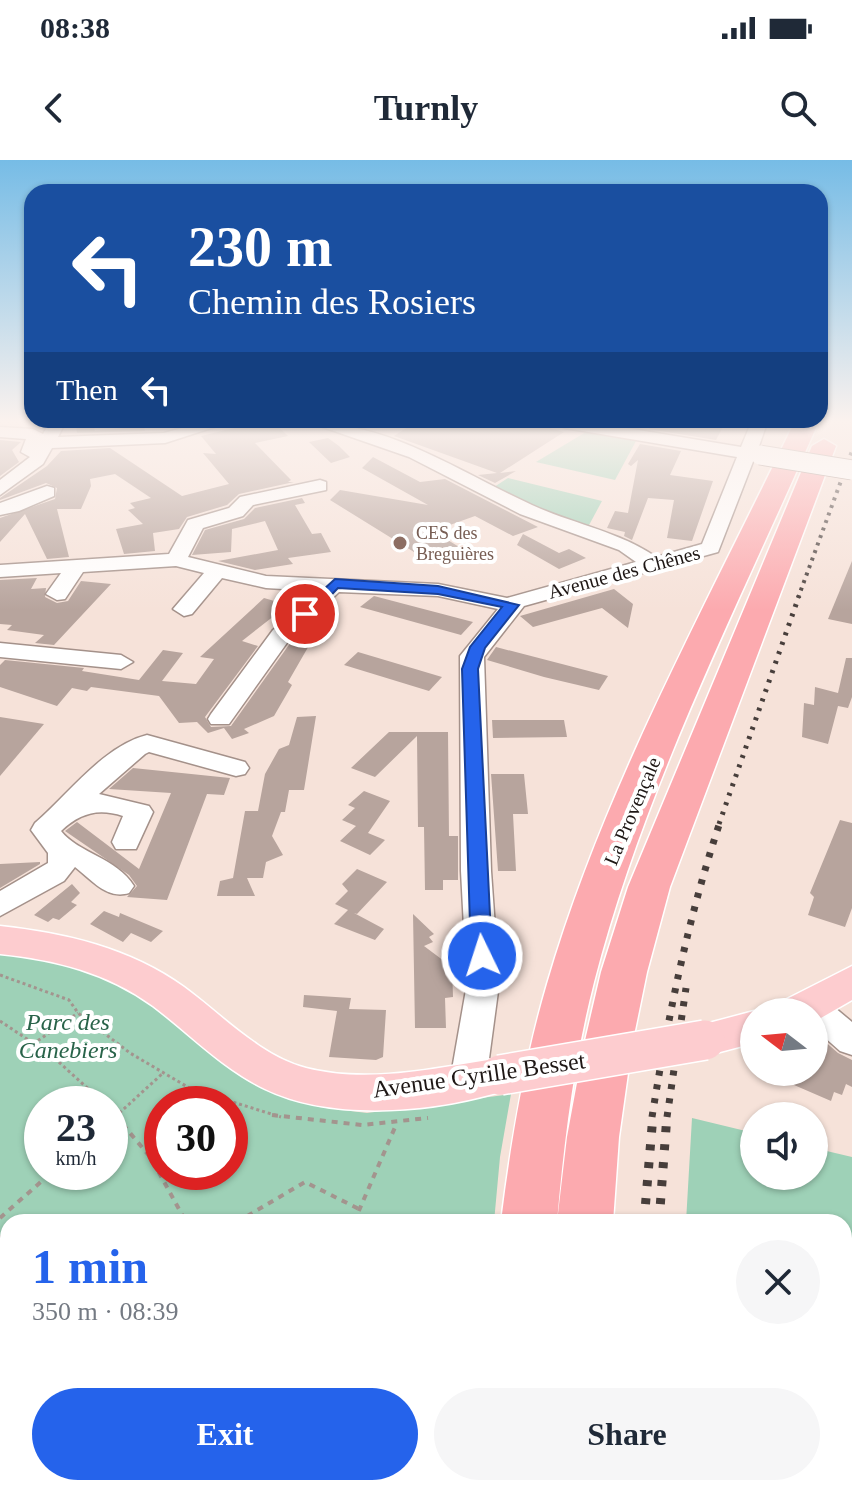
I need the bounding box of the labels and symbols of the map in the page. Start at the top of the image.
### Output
place label: CES des Breguières [416,523,494,564]
marker: CES des Breguières [391,534,409,552]
street label: Avenue des Chênes [546,541,703,603]
pin [271,580,339,648]
street label: La Provençale [599,754,666,869]
position arrow [440,914,524,998]
north arrow [740,998,828,1086]
park label: Parc des Canebiers [19,1009,117,1063]
street label: Avenue Cyrille Besset [371,1047,587,1103]
speed limit sign: 30 [144,1086,248,1190]

